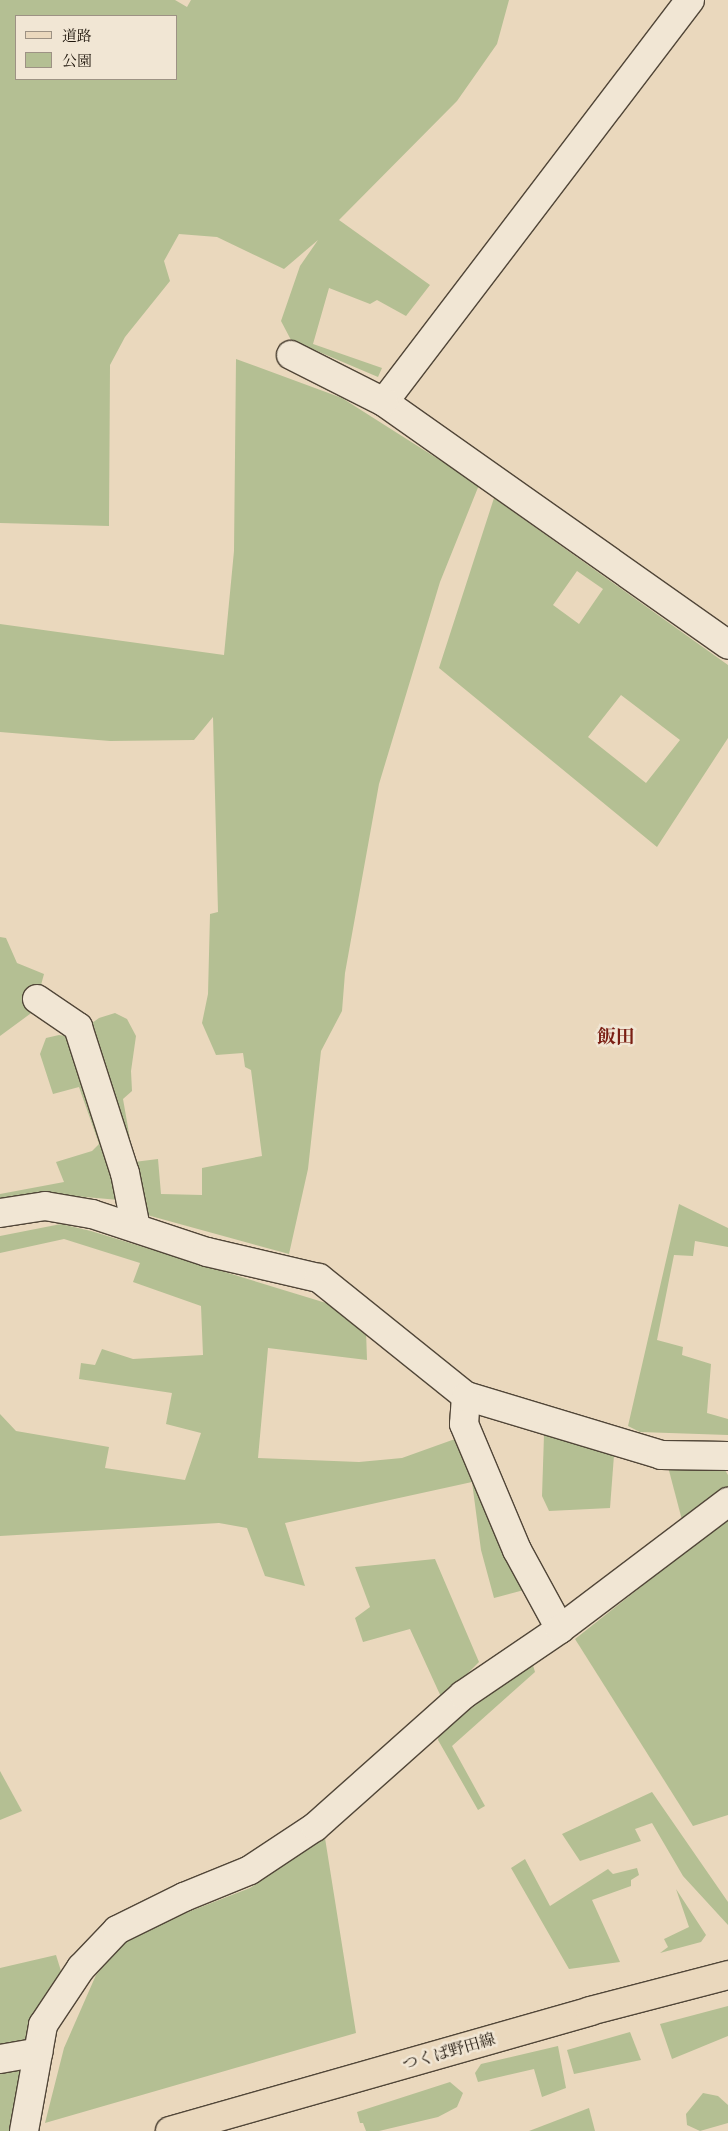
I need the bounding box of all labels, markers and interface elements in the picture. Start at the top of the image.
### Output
legend [15,15,178,80]
text: 道路 [62,26,92,45]
text: 公園 [62,51,92,70]
district label: 飯田 [597,1026,635,1048]
street label: つくば野田線 [400,2030,498,2074]

